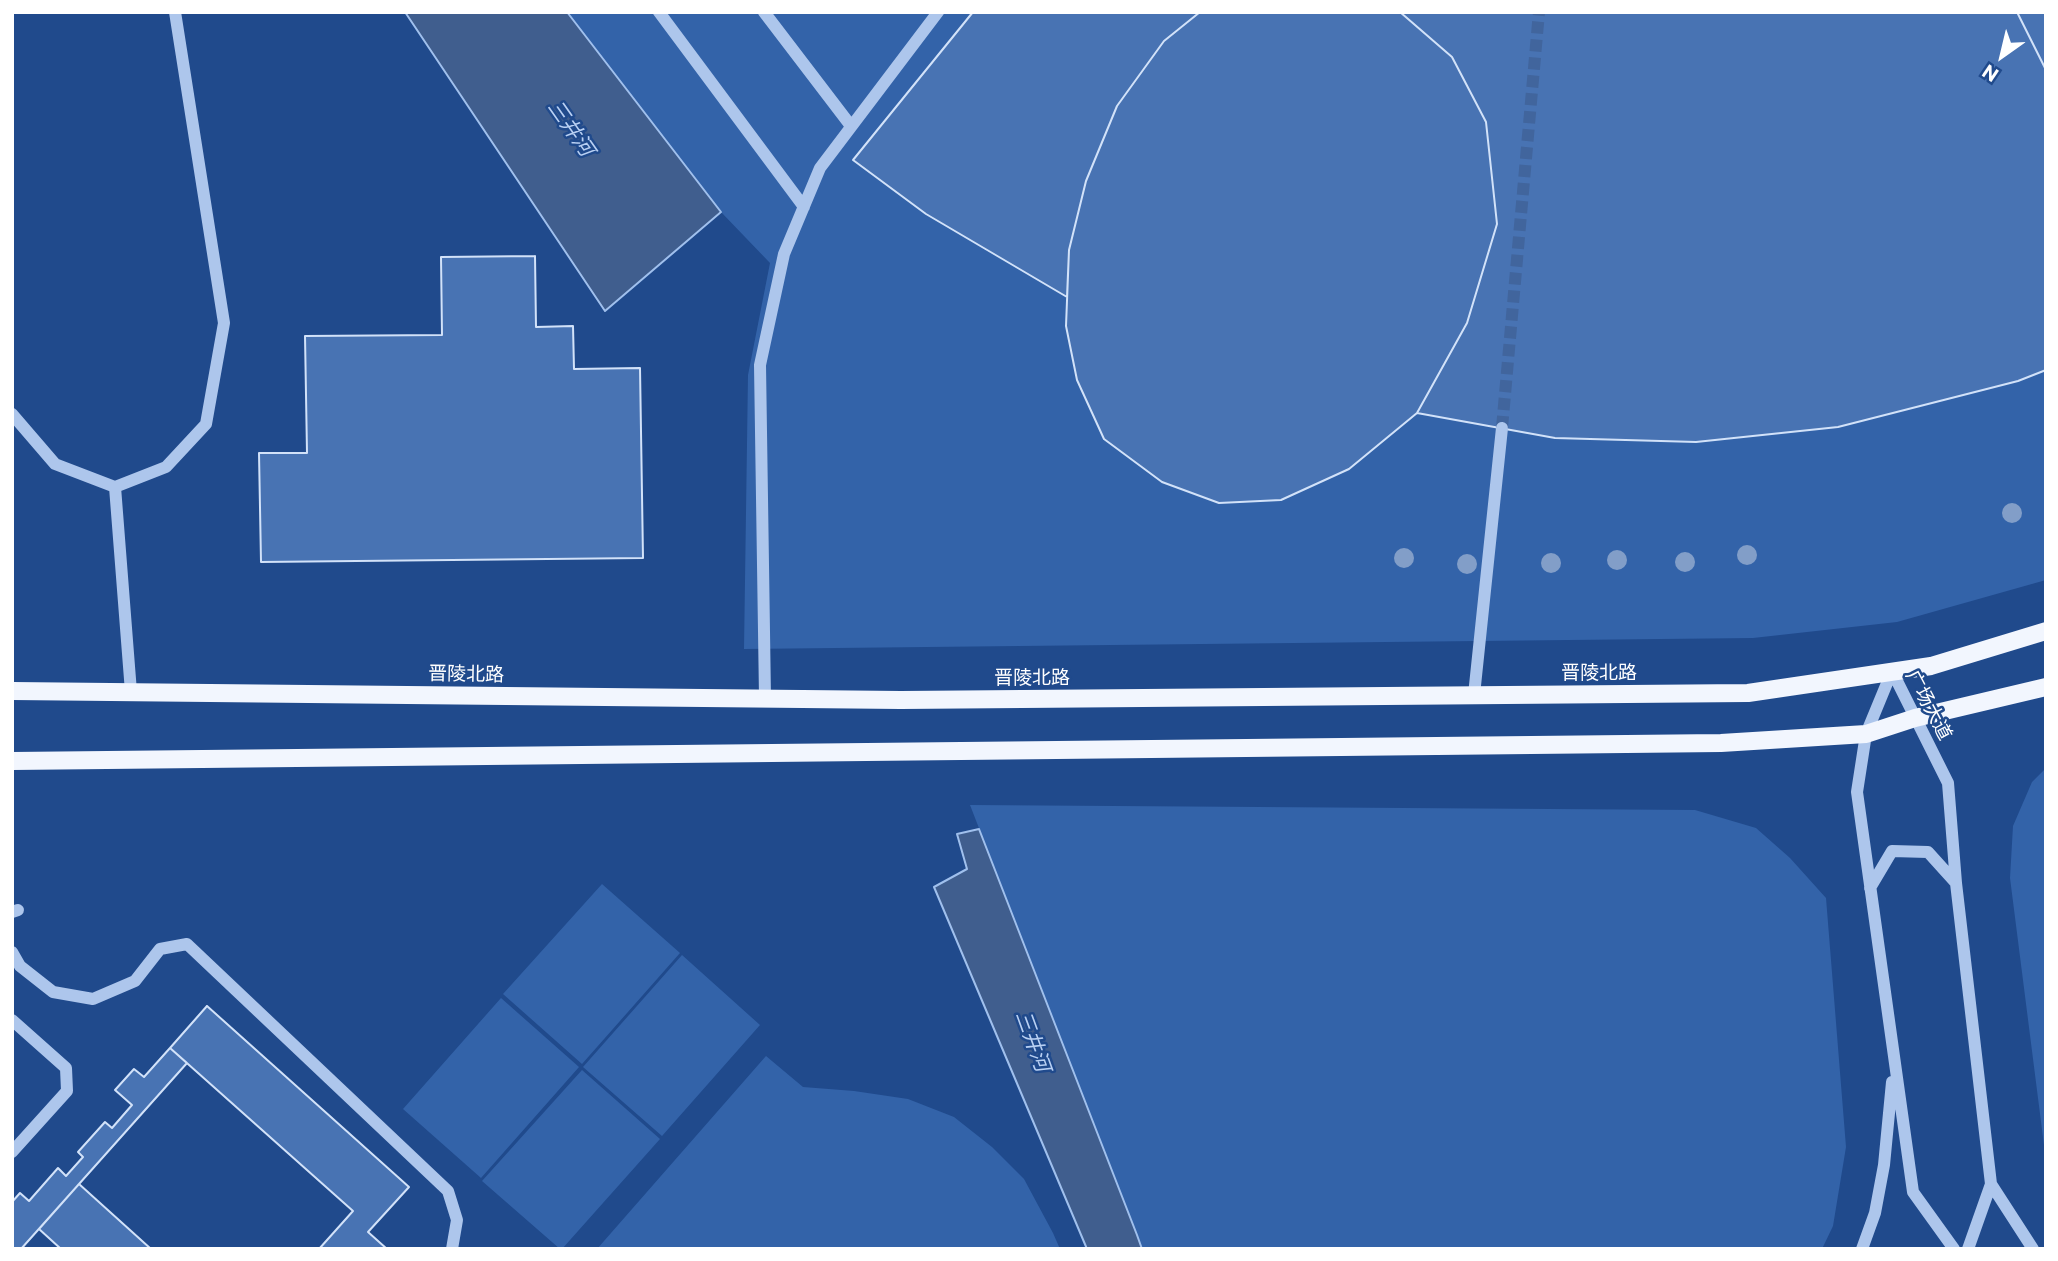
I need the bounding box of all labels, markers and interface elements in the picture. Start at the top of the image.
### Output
north arrow [1967,21,2037,91]
text: N [1978,60,2002,87]
water label: 三井河 [543,95,599,161]
street label: 晋陵北路 [428,662,504,686]
street label: 晋陵北路 [1561,662,1637,684]
street label: 广场大道 [1901,666,1957,744]
street label: 晋陵北路 [994,667,1070,689]
water label: 三井河 [1010,1007,1056,1075]

